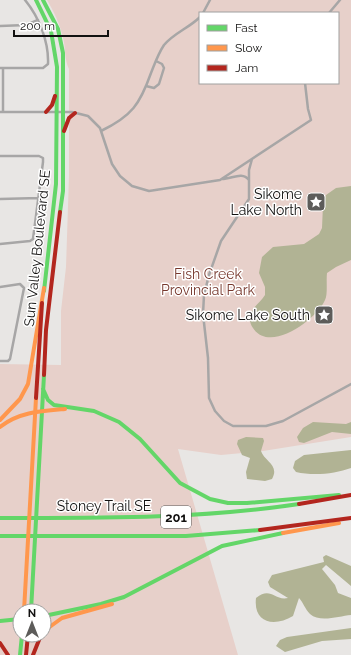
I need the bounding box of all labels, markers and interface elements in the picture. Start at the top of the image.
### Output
scale bar [14,12,108,38]
legend [199,12,339,84]
text: 200 m [20,19,55,33]
text: Fast [235,21,258,35]
text: Slow [235,41,262,55]
text: Jam [235,61,258,75]
street label: Sun Valley Boulevard SE [21,169,53,327]
place label: Sikome Lake North [231,186,302,218]
place icon: Sikome Lake North [305,191,327,213]
park label: Fish Creek Provincial Park [161,266,256,298]
place icon: Sikome Lake South [313,304,335,326]
place label: Sikome Lake South [186,307,310,323]
street label: Stoney Trail SE [57,498,151,514]
road number: 201 [161,506,191,528]
north arrow [12,603,52,643]
text: N [28,607,36,620]

